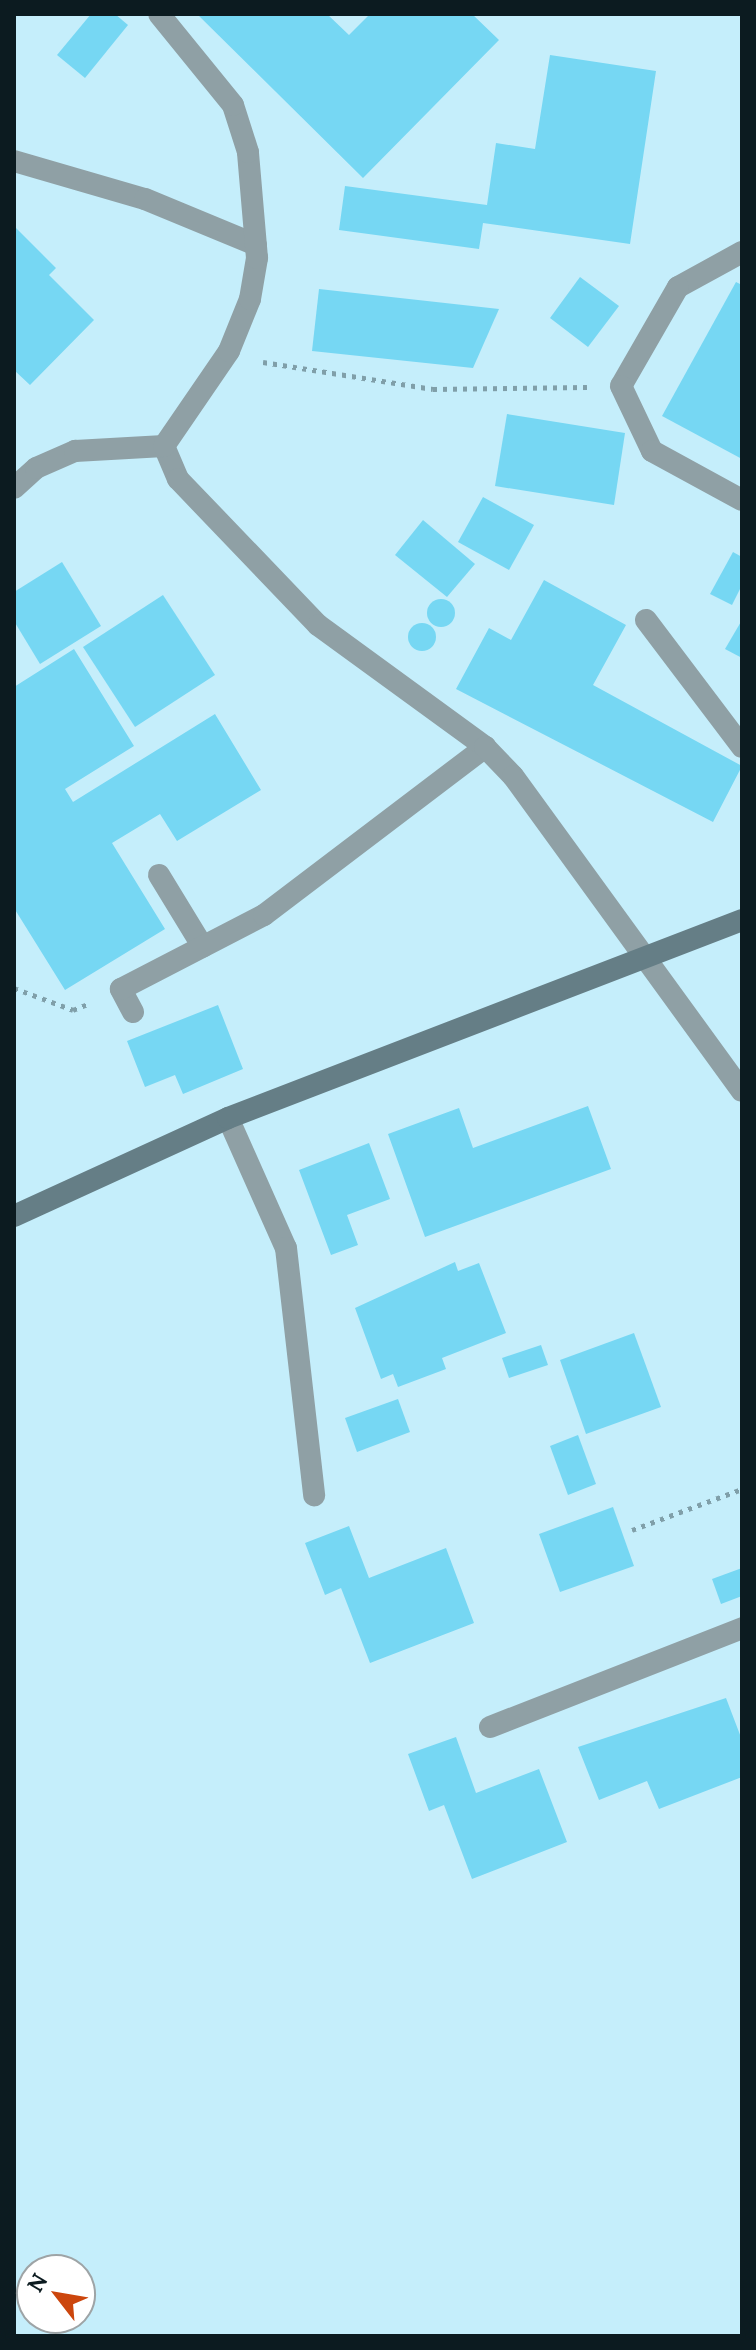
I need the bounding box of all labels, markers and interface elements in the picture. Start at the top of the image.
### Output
north arrow [16,2254,96,2334]
text: N [21,2268,54,2297]

